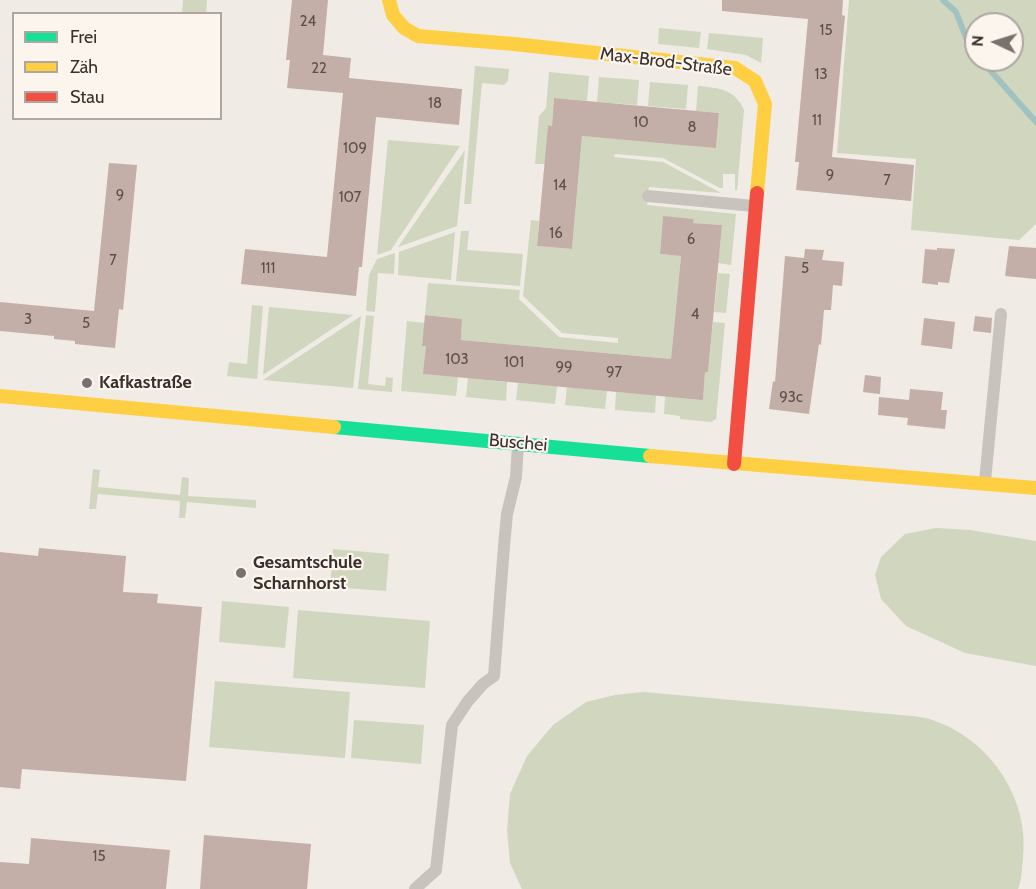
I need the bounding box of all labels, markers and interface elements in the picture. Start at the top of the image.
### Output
legend [12,12,222,120]
north arrow [964,12,1024,72]
house number: 24 [300,13,316,31]
house number: 15 [819,22,833,40]
text: Frei [70,26,97,48]
text: N [968,35,987,47]
street label: Max-Brod-Straße [599,43,733,81]
text: Zäh [70,56,98,78]
house number: 22 [311,60,327,78]
house number: 13 [814,66,828,84]
text: Stau [70,86,104,108]
house number: 18 [428,95,442,113]
house number: 11 [812,112,822,130]
house number: 10 [633,114,649,132]
house number: 8 [687,119,697,137]
house number: 109 [343,140,367,158]
house number: 9 [826,167,834,185]
house number: 7 [883,172,891,190]
house number: 14 [553,177,567,195]
house number: 9 [116,187,124,205]
house number: 107 [339,189,361,207]
house number: 16 [549,225,563,243]
house number: 6 [687,231,695,249]
house number: 7 [109,252,117,270]
house number: 111 [261,260,275,278]
house number: 5 [801,260,809,278]
house number: 4 [691,306,699,324]
house number: 3 [24,311,32,329]
house number: 5 [82,315,90,333]
house number: 103 [445,351,469,369]
house number: 101 [504,354,524,372]
house number: 99 [555,359,573,377]
house number: 97 [606,364,622,382]
place label: Kafkastraße [99,372,192,394]
marker: Kafkastraße [80,376,94,390]
house number: 93c [779,389,803,407]
street label: Buschei [488,430,548,456]
place label: Gesamtschule Scharnhorst [253,552,362,594]
marker: Gesamtschule Scharnhorst [234,566,248,580]
house number: 15 [92,848,106,866]

